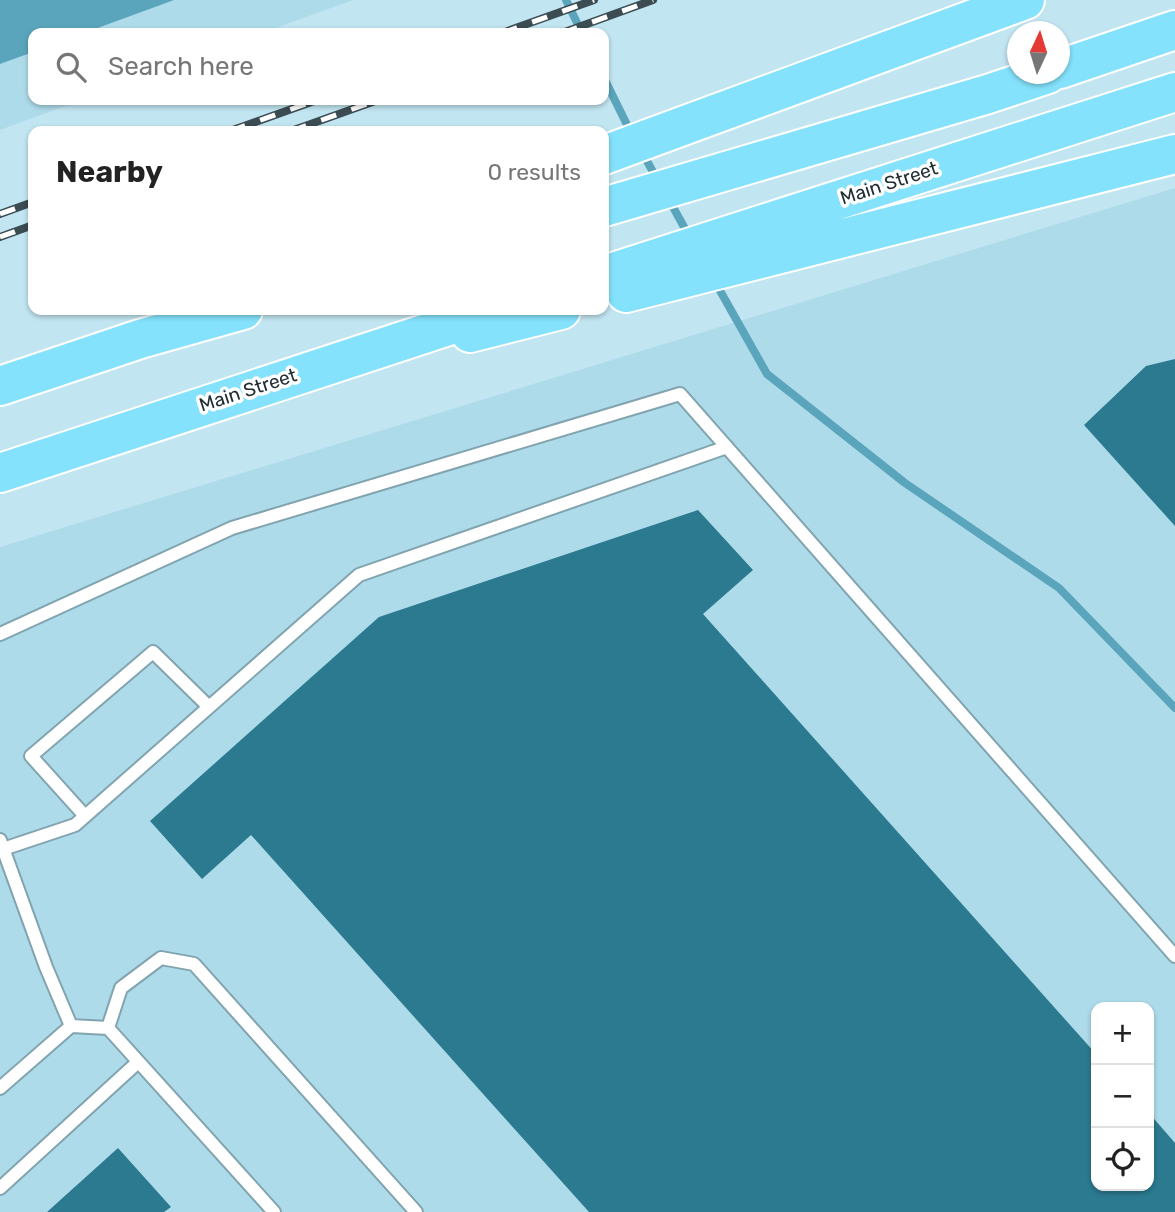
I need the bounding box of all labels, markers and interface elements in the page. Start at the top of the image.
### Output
north arrow [1007,21,1070,84]
search box [28,28,609,105]
icon: search [52,48,90,86]
text: Search here [108,51,254,82]
text: Nearby [56,154,163,190]
street label: Main Street [837,156,941,210]
text: 0 results [487,158,581,186]
street label: Main Street [196,363,300,417]
map controls [1091,1002,1154,1191]
button: + [1091,1002,1154,1065]
button: − [1091,1065,1154,1128]
button: locate [1091,1128,1154,1191]

